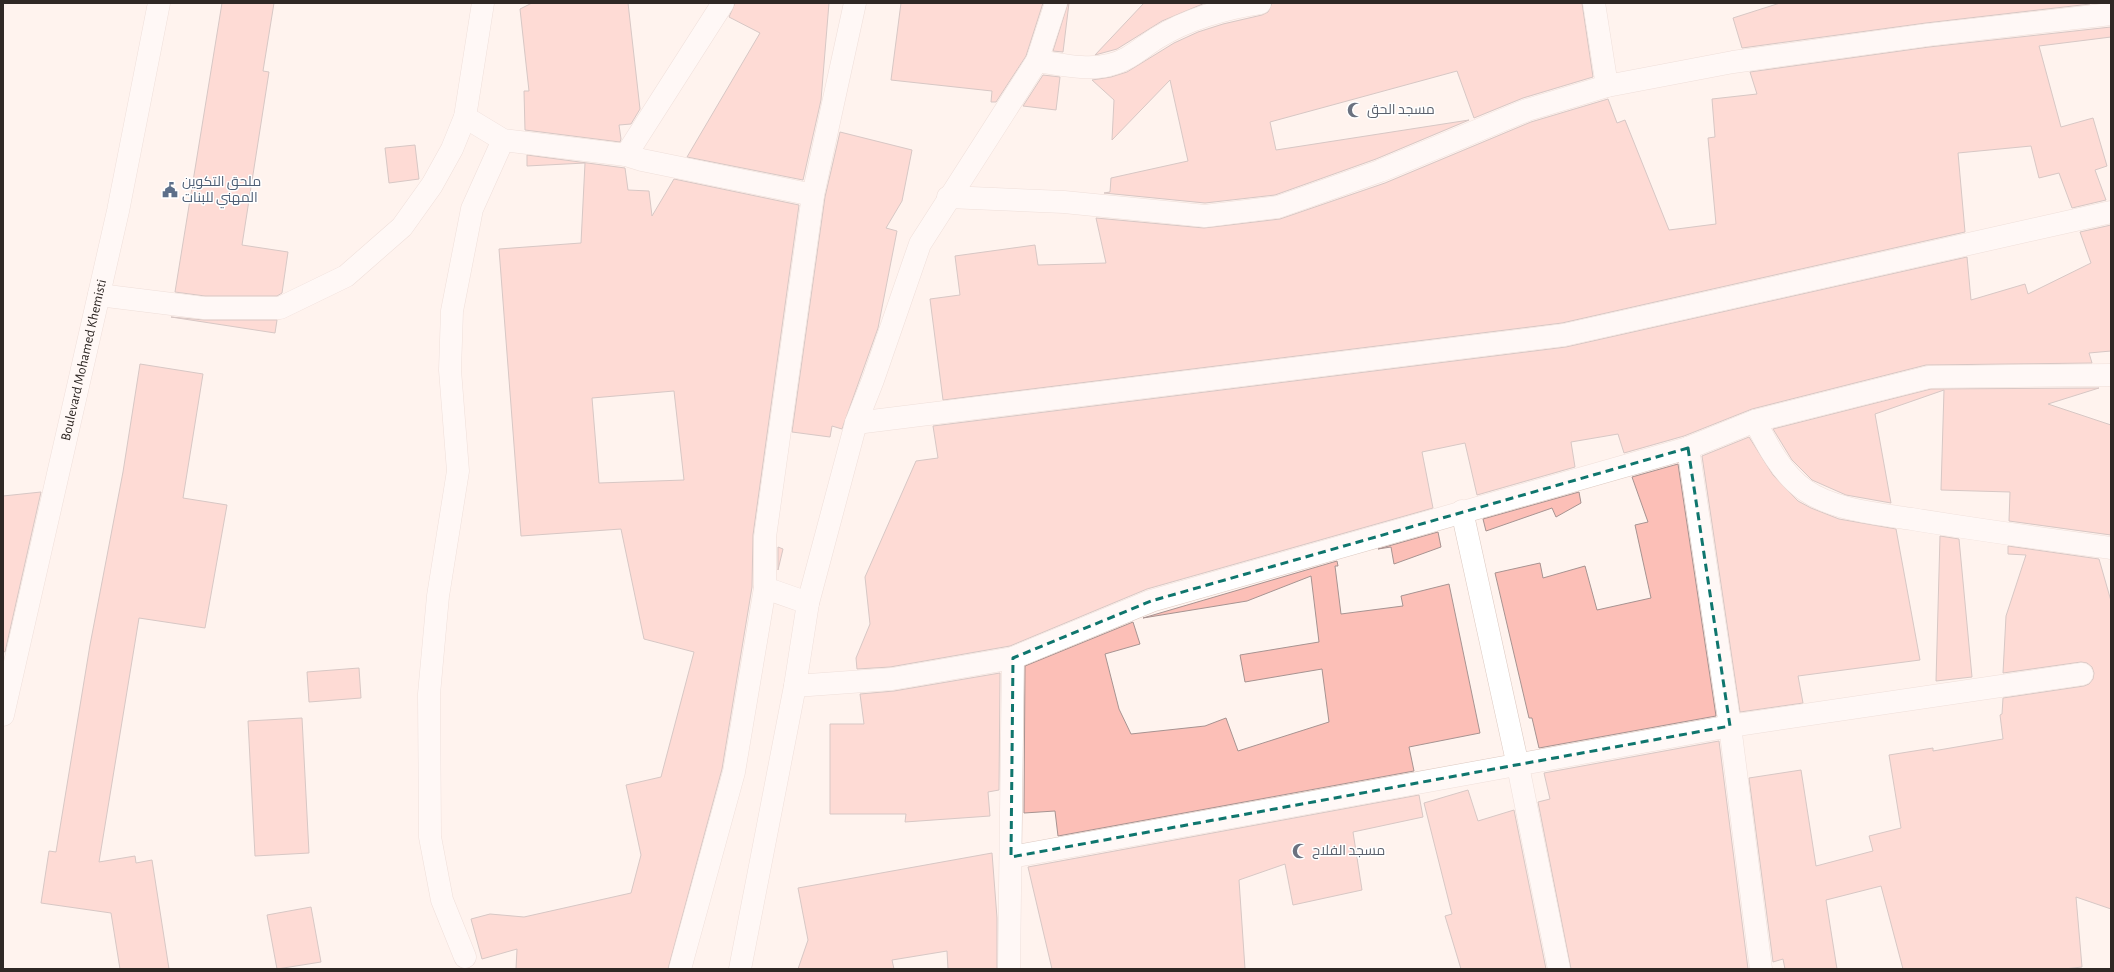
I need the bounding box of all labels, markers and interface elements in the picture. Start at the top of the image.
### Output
mosque icon: مسجد الحق [1346,101,1364,119]
place label: مسجد الحق [1367,103,1435,118]
place label: ملحق التكوين المهني للبنات [182,175,261,209]
public building icon: ملحق التكوين المهني للبنات [161,181,179,199]
street label: Boulevard Mohamed Khemisti [59,278,109,442]
mosque icon: مسجد الفلاح [1291,842,1309,860]
place label: مسجد الفلاح [1312,844,1385,859]

